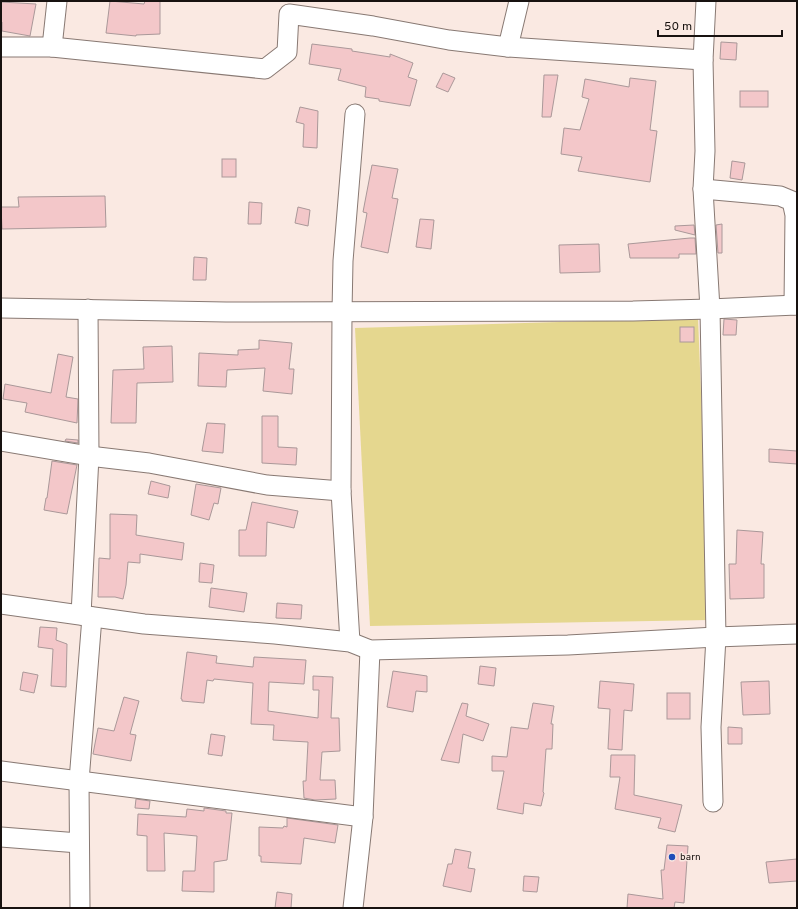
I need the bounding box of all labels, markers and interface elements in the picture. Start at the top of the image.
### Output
scale bar [658,12,782,38]
text: 50 m [664,19,692,35]
place label: barn [680,851,701,864]
marker: barn [667,852,677,862]

